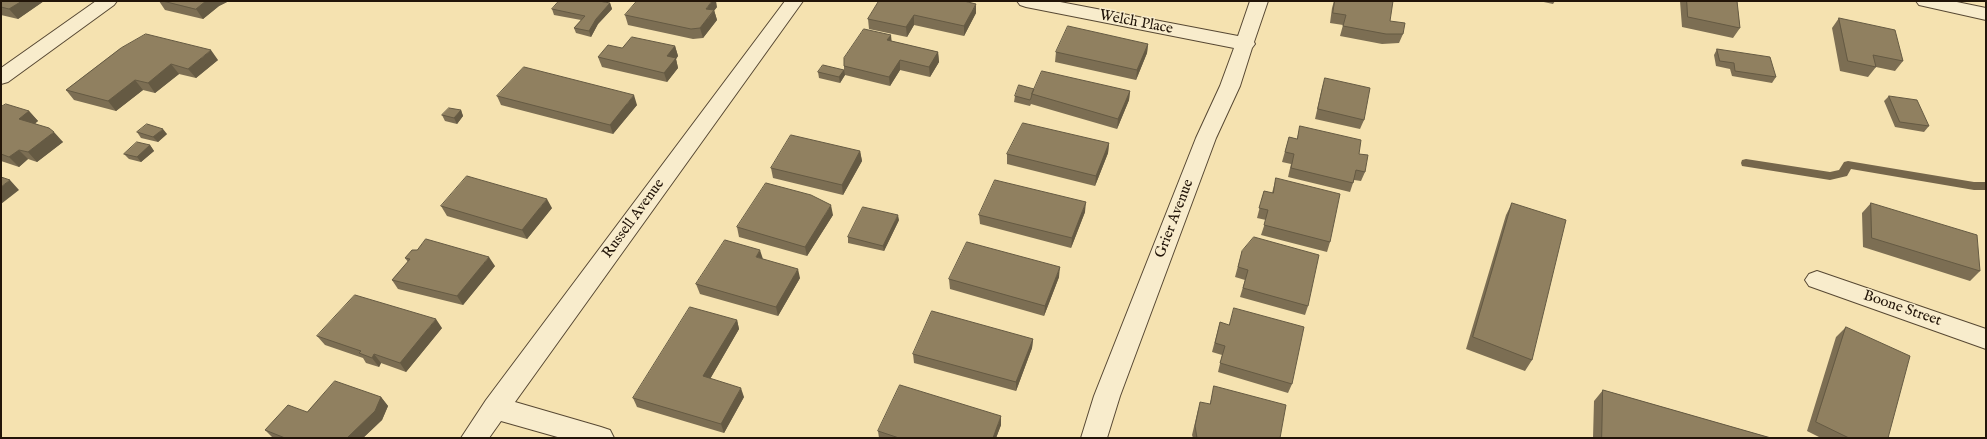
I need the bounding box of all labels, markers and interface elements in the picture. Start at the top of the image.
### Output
street label: Welch Place [1098,7,1174,39]
street label: Russell Avenue [599,176,669,262]
street label: Grier Avenue [1152,177,1198,261]
street label: Boone Street [1861,287,1943,331]

